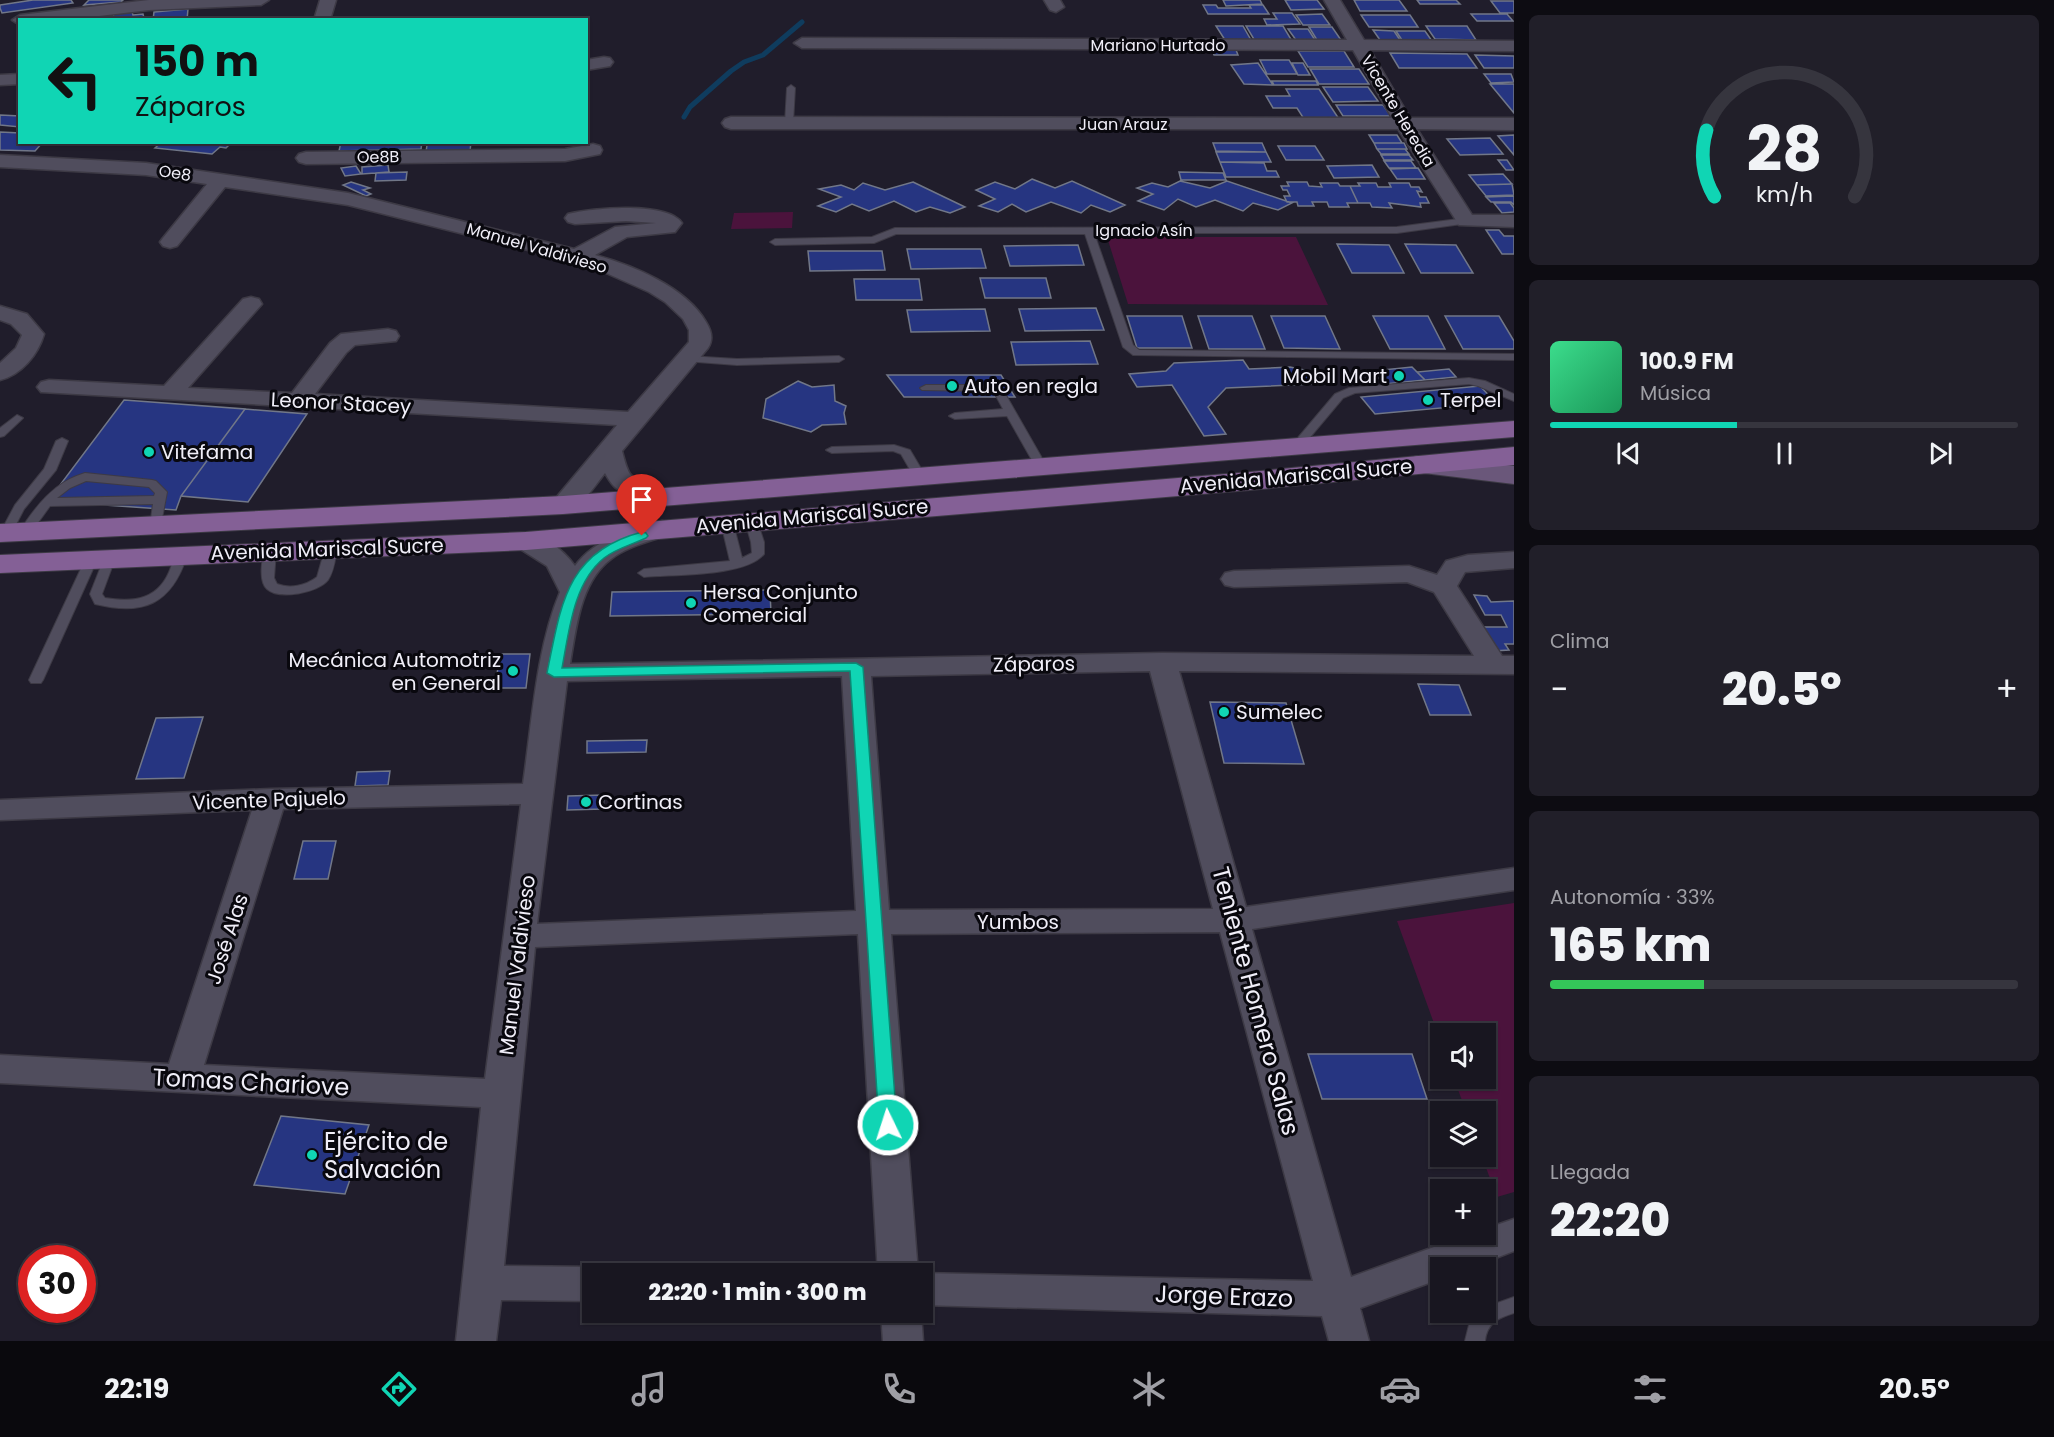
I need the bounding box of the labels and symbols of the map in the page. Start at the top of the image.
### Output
street label: Mariano Hurtado [1090,34,1226,57]
street label: Vicente Heredia [1355,51,1441,171]
street label: Juan Arauz [1078,113,1168,136]
street label: Oe8B [357,145,400,169]
street label: Oe8 [157,159,193,187]
street label: Manuel Valdivieso [464,217,610,279]
street label: Ignacio Asín [1095,219,1193,242]
place label: Mobil Mart [1283,362,1387,390]
marker: Mobil Mart [1392,369,1406,383]
place label: Auto en regla [964,372,1098,400]
marker: Auto en regla [945,379,959,393]
street label: Leonor Stacey [270,385,412,421]
place label: Terpel [1440,386,1502,414]
marker: Terpel [1421,393,1435,407]
place label: Vitefama [161,438,253,466]
marker: Vitefama [142,445,156,459]
street label: Avenida Mariscal Sucre [1179,452,1413,500]
pin [616,474,667,536]
street label: Avenida Mariscal Sucre [695,492,929,540]
street label: Avenida Mariscal Sucre [210,531,444,567]
place label: Hersa Conjunto Comercial [703,578,858,629]
marker: Hersa Conjunto Comercial [684,596,698,610]
place label: Mecánica Automotriz en General [288,646,501,697]
street label: Záparos [993,649,1075,679]
marker: Mecánica Automotriz en General [506,664,520,678]
place label: Sumelec [1236,698,1323,726]
marker: Sumelec [1217,705,1231,719]
street label: Vicente Pajuelo [192,783,346,817]
place label: Cortinas [598,788,683,816]
marker: Cortinas [579,795,593,809]
street label: Teniente Homero Salas [1204,863,1308,1139]
street label: Manuel Valdivieso [492,873,542,1057]
street label: José Alas [199,890,255,988]
street label: Yumbos [977,908,1059,936]
street label: Tomas Chariove [152,1060,350,1104]
position arrow [856,1093,920,1157]
place label: Ejército de Salvación [324,1125,448,1186]
marker: Ejército de Salvación [305,1148,319,1162]
speed limit sign: 30 [18,1245,96,1323]
street label: Jorge Erazo [1154,1277,1294,1315]

